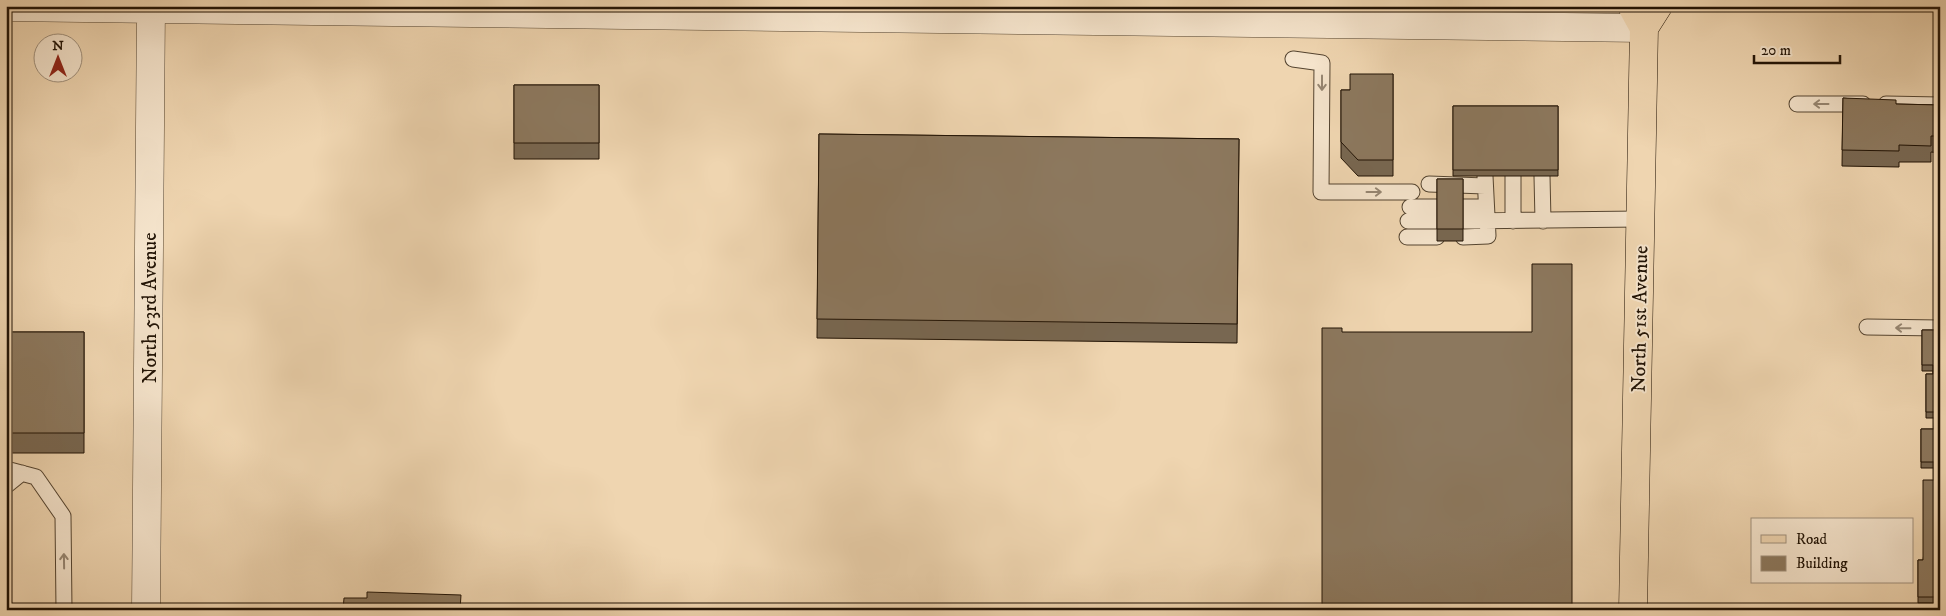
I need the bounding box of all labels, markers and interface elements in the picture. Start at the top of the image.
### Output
north arrow [32,32,82,82]
scale bar [1754,32,1840,64]
text: N [52,37,64,55]
text: 20 m [1761,41,1791,60]
one-way arrow [1317,74,1327,91]
one-way arrow [1813,99,1830,109]
one-way arrow [1366,187,1382,197]
street label: North 53rd Avenue [138,233,163,384]
street label: North 51st Avenue [1627,246,1654,393]
one-way arrow [1896,323,1912,332]
legend [1751,518,1914,584]
text: Road [1796,530,1828,549]
one-way arrow [59,553,69,570]
text: Building [1796,554,1848,573]

